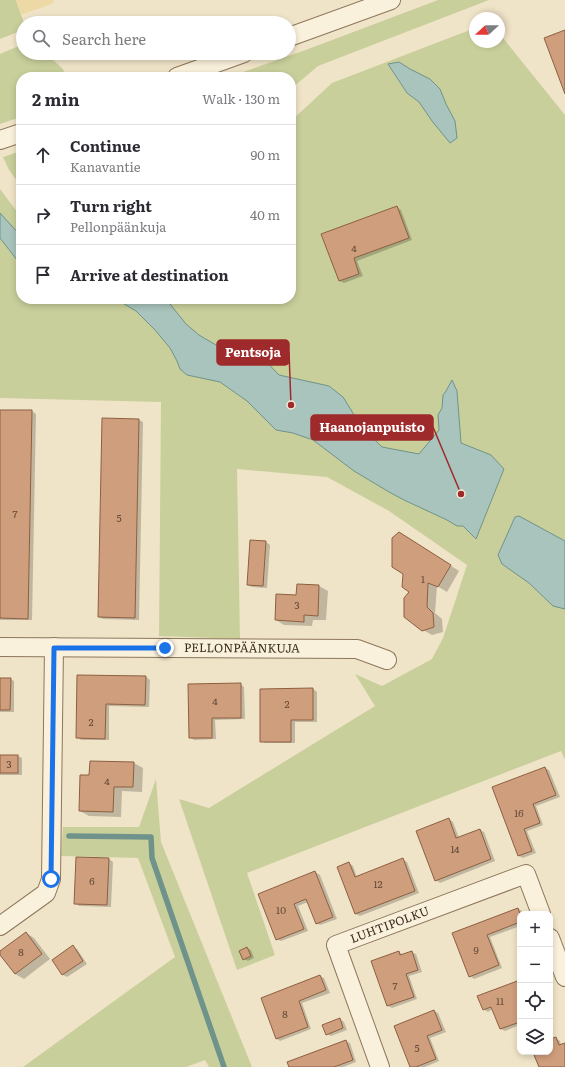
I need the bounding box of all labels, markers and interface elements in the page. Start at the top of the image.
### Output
north arrow [469,12,505,48]
search box [16,16,296,60]
icon: search [30,27,52,49]
text: Search here [62,27,146,50]
text: 2 min [32,86,80,111]
text: Walk · 130 m [202,89,280,108]
text: Continue [70,134,140,157]
icon: ahead [32,144,54,166]
text: 90 m [250,145,280,164]
text: Kanavantie [70,157,141,176]
text: Turn right [70,194,152,217]
icon: right [32,204,54,226]
text: 40 m [250,205,280,224]
text: Pellonpäänkuja [70,217,166,236]
house number: 4 [351,240,357,255]
text: Arrive at destination [70,263,229,286]
icon: arrive [32,264,54,286]
callout: Pentsoja [217,340,289,365]
text: Pentsoja [225,342,282,361]
callout: Haanojanpuisto [311,415,433,440]
text: Haanojanpuisto [319,417,425,436]
house number: 7 [12,506,18,521]
house number: 5 [116,510,122,525]
house number: 1 [421,571,425,586]
house number: 3 [294,597,300,612]
street label: PELLONPÄÄNKUJA [184,638,300,657]
route end [156,639,174,657]
house number: 4 [212,693,218,708]
house number: 2 [284,696,290,711]
house number: 2 [88,714,94,729]
house number: 3 [6,756,12,771]
house number: 4 [104,773,110,788]
house number: 16 [514,805,524,820]
house number: 14 [450,841,460,856]
route start [42,870,60,888]
house number: 6 [89,873,95,888]
house number: 12 [373,876,383,891]
street label: LUHTIPOLKU [347,901,432,947]
house number: 10 [276,902,286,917]
map controls [517,911,553,1055]
button: + [517,911,553,947]
house number: 9 [473,942,479,957]
house number: 8 [18,944,24,959]
button: − [517,947,553,983]
house number: 7 [392,978,398,993]
button: locate [517,983,553,1019]
house number: 11 [496,993,504,1008]
house number: 8 [282,1006,288,1021]
button: layers [517,1019,553,1055]
house number: 5 [414,1040,420,1055]

